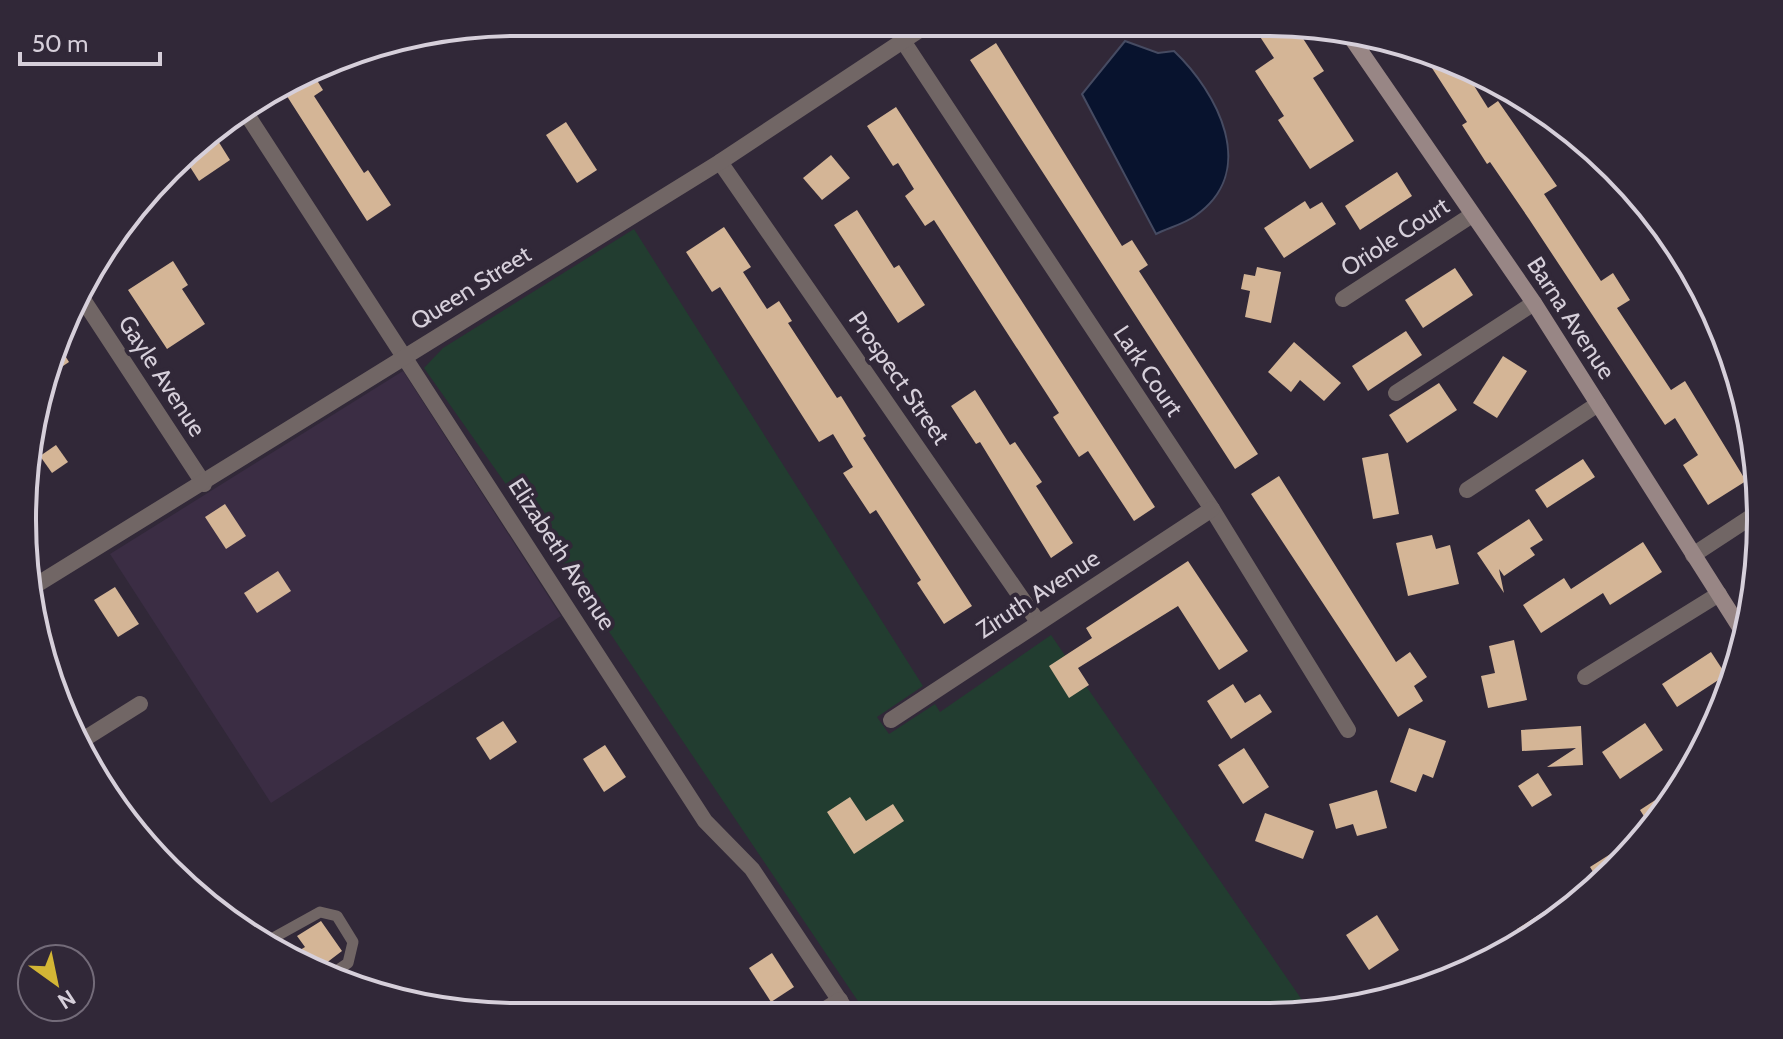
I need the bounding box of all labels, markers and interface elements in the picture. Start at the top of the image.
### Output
scale bar [20,16,160,66]
text: 50 m [32,29,88,58]
street label: Oriole Court [1335,191,1454,282]
street label: Queen Street [405,239,536,336]
street label: Barna Avenue [1521,251,1622,384]
street label: Prospect Street [843,306,956,450]
street label: Gayle Avenue [113,310,212,442]
street label: Lark Court [1108,320,1189,422]
street label: Elizabeth Avenue [503,472,622,635]
street label: Ziruth Avenue [971,543,1105,644]
north arrow [16,943,96,1023]
text: N [53,984,80,1015]

